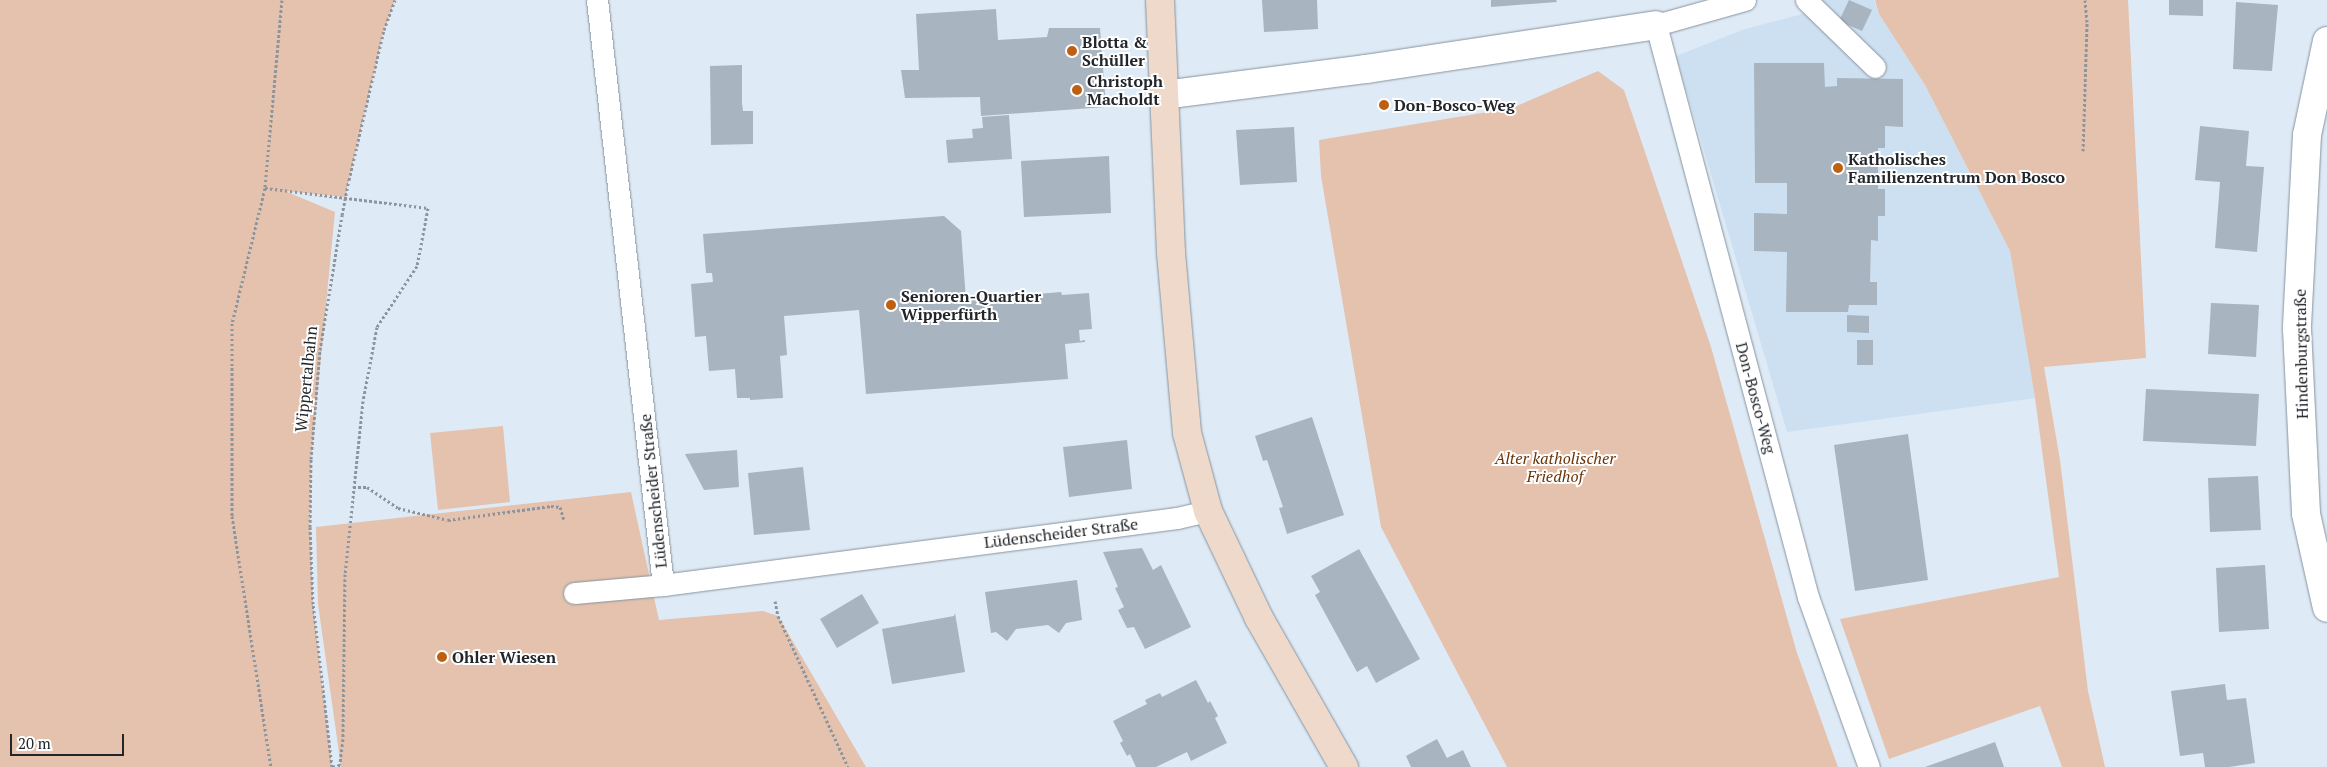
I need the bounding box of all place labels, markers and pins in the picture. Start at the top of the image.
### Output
place label: Blotta & Schüller [1082,32,1147,70]
marker: Blotta & Schüller [1066,45,1078,57]
place label: Christoph Macholdt [1087,71,1163,109]
marker: Christoph Macholdt [1071,84,1083,96]
place label: Don-Bosco-Weg [1394,95,1515,115]
marker: Don-Bosco-Weg [1378,99,1390,111]
place label: Katholisches Familienzentrum Don Bosco [1848,149,2065,187]
marker: Katholisches Familienzentrum Don Bosco [1832,162,1844,174]
place label: Senioren-Quartier Wipperfürth [901,286,1041,324]
marker: Senioren-Quartier Wipperfürth [885,299,897,311]
place label: Ohler Wiesen [452,647,556,667]
marker: Ohler Wiesen [436,651,448,663]

